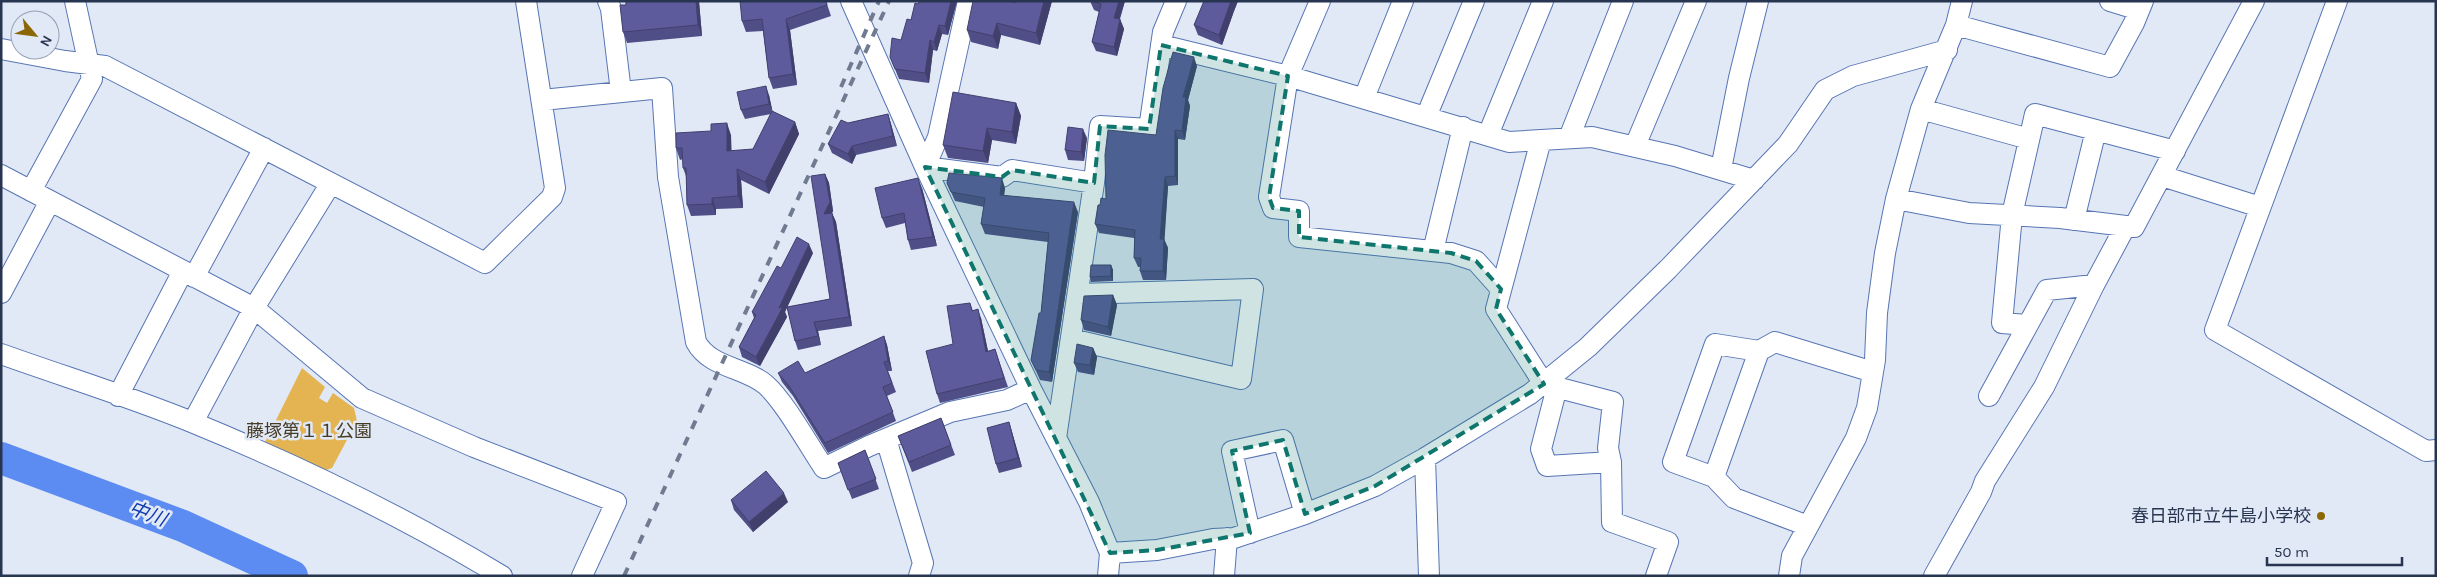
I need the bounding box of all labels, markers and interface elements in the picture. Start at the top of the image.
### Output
north arrow [10,10,60,60]
text: N [36,33,56,50]
park label: 藤塚第１１公園 [246,420,372,442]
water label: 中川 [126,497,171,532]
place label: 春日部市立牛島小学校 [2131,505,2311,527]
marker: 春日部市立牛島小学校 [2315,510,2327,522]
scale bar [2267,534,2402,566]
text: 50 m [2274,543,2309,561]

